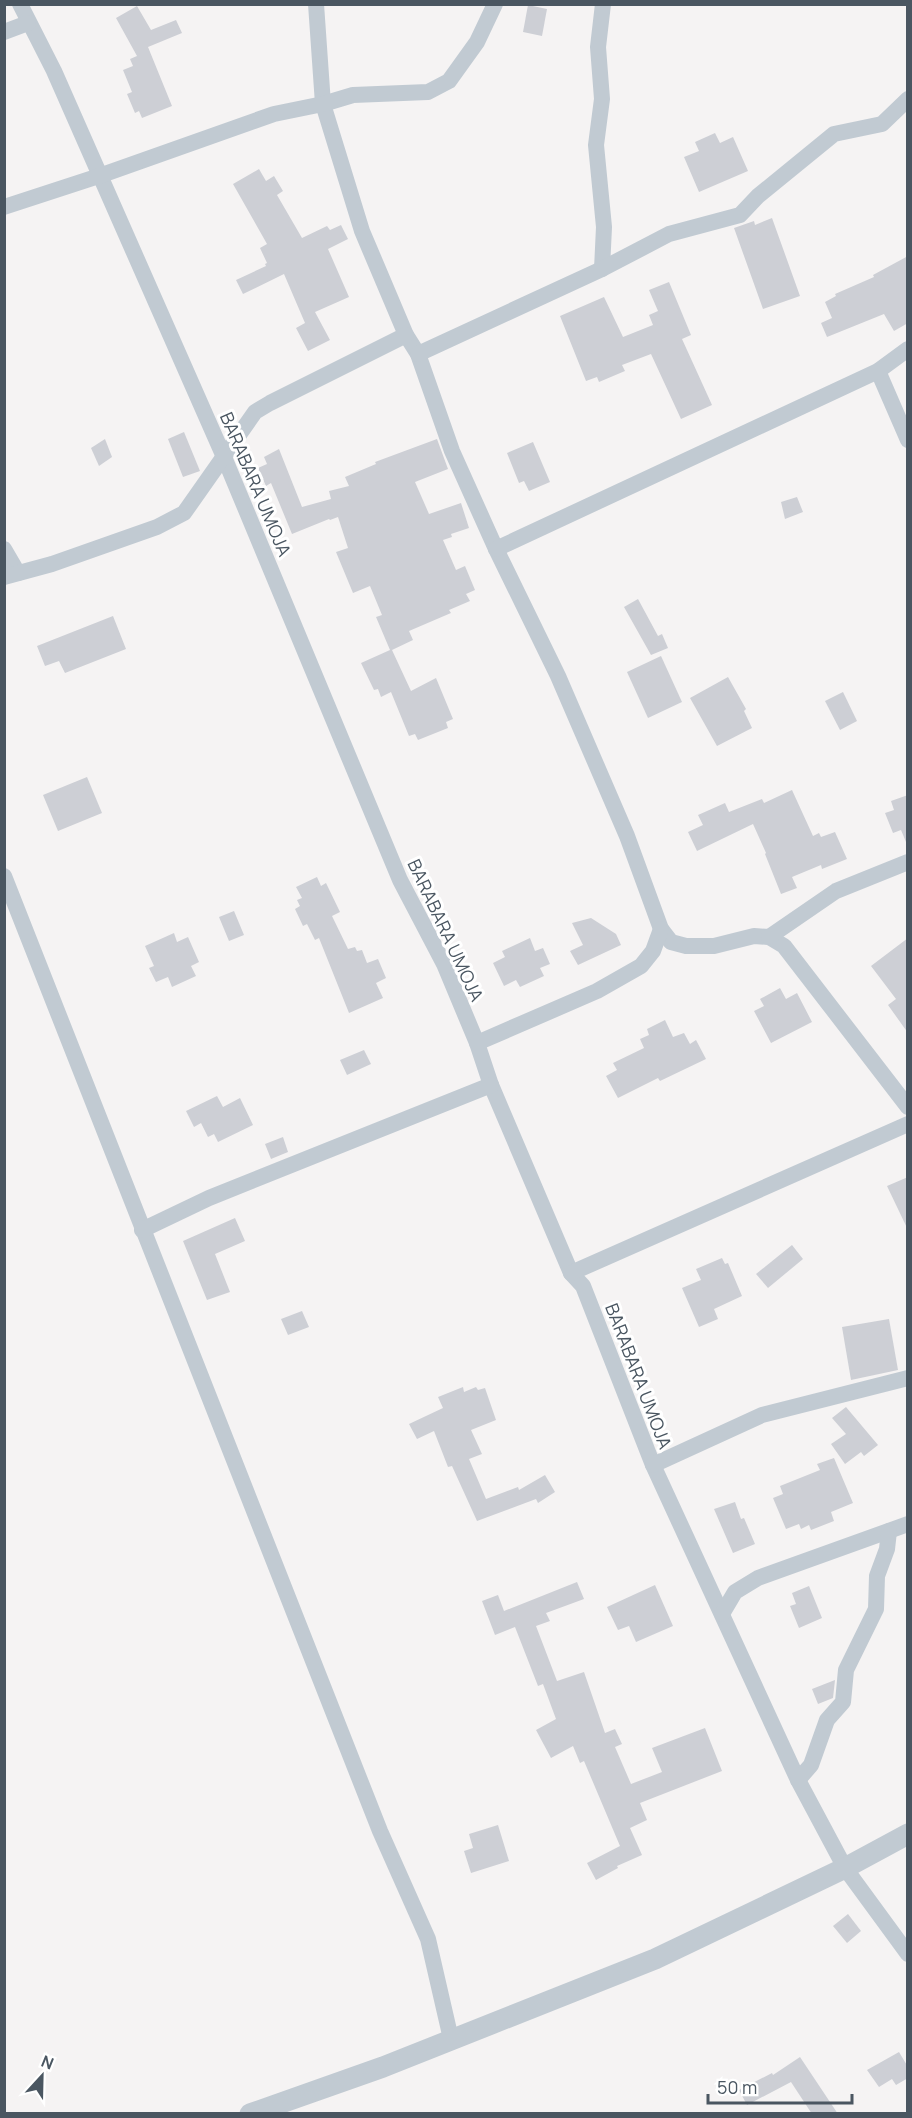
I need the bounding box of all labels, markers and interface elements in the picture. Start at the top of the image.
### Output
street label: BARABARA UMOJA [215,408,297,560]
street label: BARABARA UMOJA [403,855,490,1005]
street label: BARABARA UMOJA [600,1300,678,1453]
north arrow [12,2046,72,2106]
text: N [38,2050,57,2074]
scale bar [708,2067,852,2105]
text: 50 m [717,2075,757,2099]

